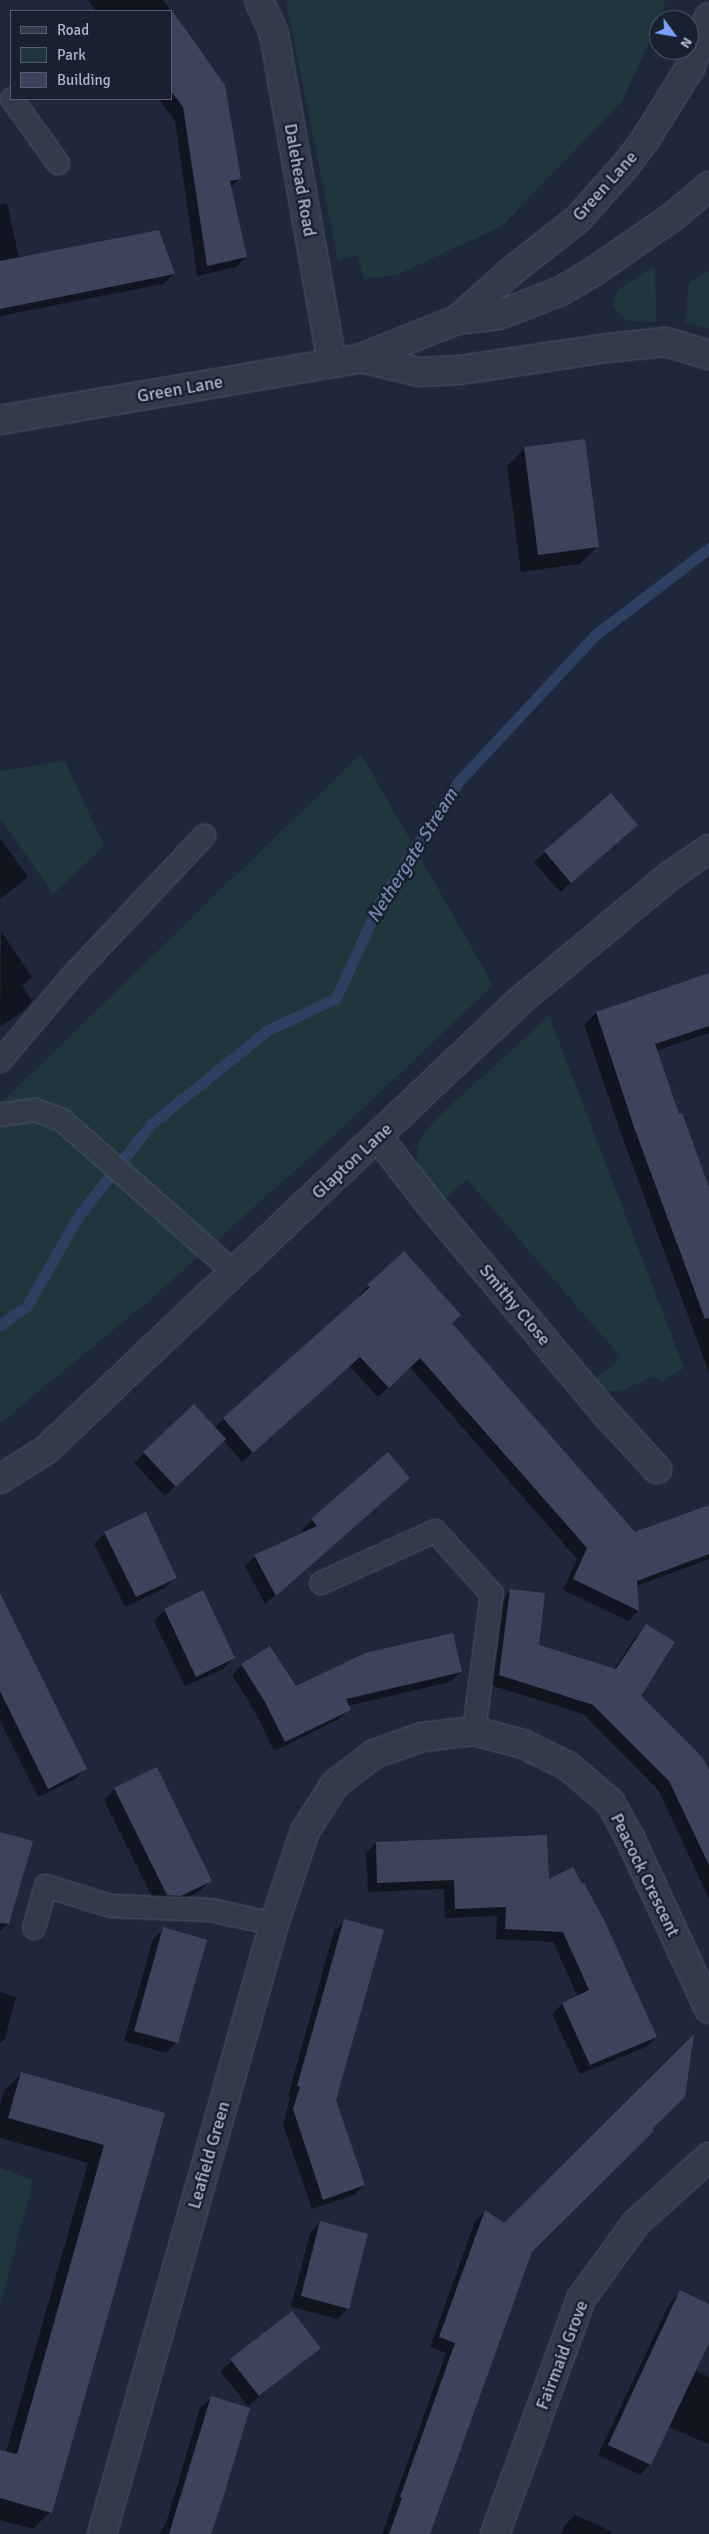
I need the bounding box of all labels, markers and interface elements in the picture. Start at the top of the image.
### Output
legend [10,10,172,100]
north arrow [649,10,699,60]
text: Road [57,21,89,39]
text: N [677,34,696,51]
text: Park [57,46,86,64]
text: Building [57,71,111,89]
street label: Dalehead Road [279,122,321,238]
street label: Green Lane [568,147,642,225]
street label: Green Lane [135,371,225,407]
water label: Nethergate Stream [363,785,463,927]
street label: Glapton Lane [307,1118,397,1204]
street label: Smithy Close [475,1260,555,1350]
street label: Peacock Crescent [606,1810,684,1940]
street label: Leafield Green [183,2099,235,2211]
street label: Fairmaid Grove [531,2297,593,2413]

